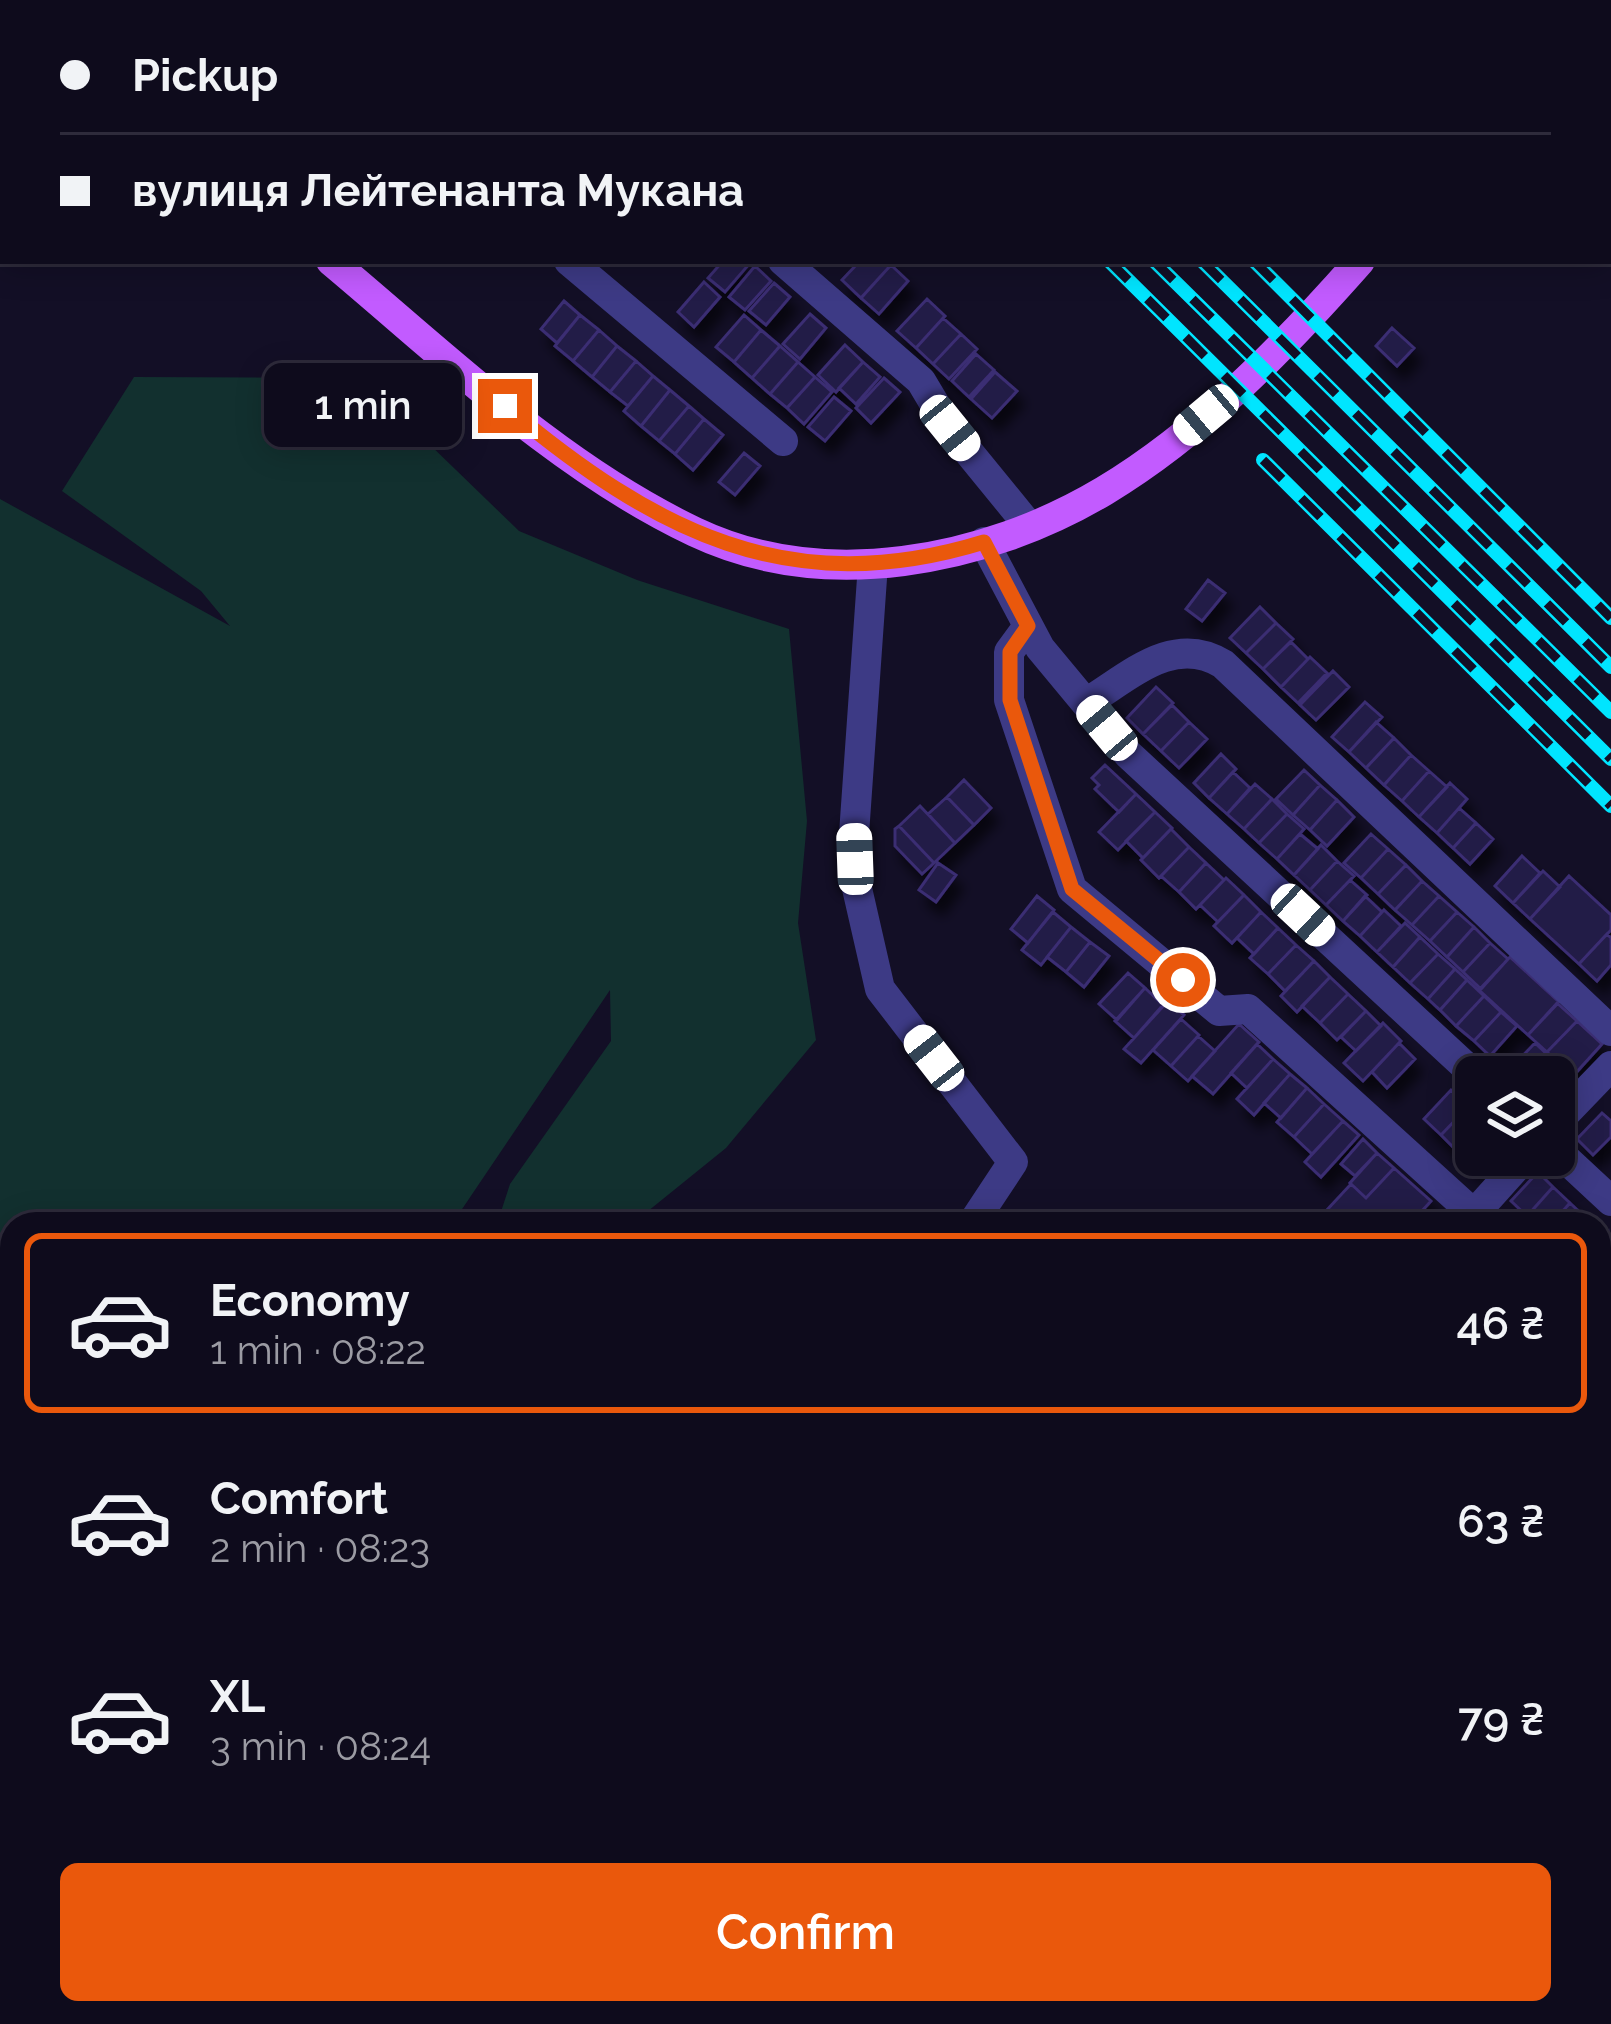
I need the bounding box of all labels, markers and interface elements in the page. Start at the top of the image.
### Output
text: Pickup [132,49,278,102]
text: вулиця Лейтенанта Мукана [132,164,744,217]
callout: 1 min [265,364,463,448]
car [1167,378,1245,452]
route end [478,379,532,433]
text: 1 min [315,382,411,428]
car [913,389,987,467]
car [1070,689,1144,767]
car [836,822,874,896]
car [1264,877,1342,953]
route start [1156,953,1210,1007]
car [898,1019,970,1097]
map controls [1455,1056,1575,1176]
button: layers [1455,1056,1575,1176]
icon: car [66,1269,174,1377]
text: Economy [210,1274,410,1327]
text: 46 ₴ [1456,1297,1545,1350]
text: 1 min · 08:22 [210,1327,426,1373]
icon: car [66,1467,174,1575]
text: Comfort [210,1472,388,1525]
text: 63 ₴ [1457,1495,1545,1548]
text: 2 min · 08:23 [210,1525,430,1571]
icon: car [66,1665,174,1773]
text: XL [210,1670,265,1723]
text: 79 ₴ [1458,1693,1545,1746]
text: 3 min · 08:24 [210,1723,431,1769]
button: Confirm [60,1863,1551,2001]

